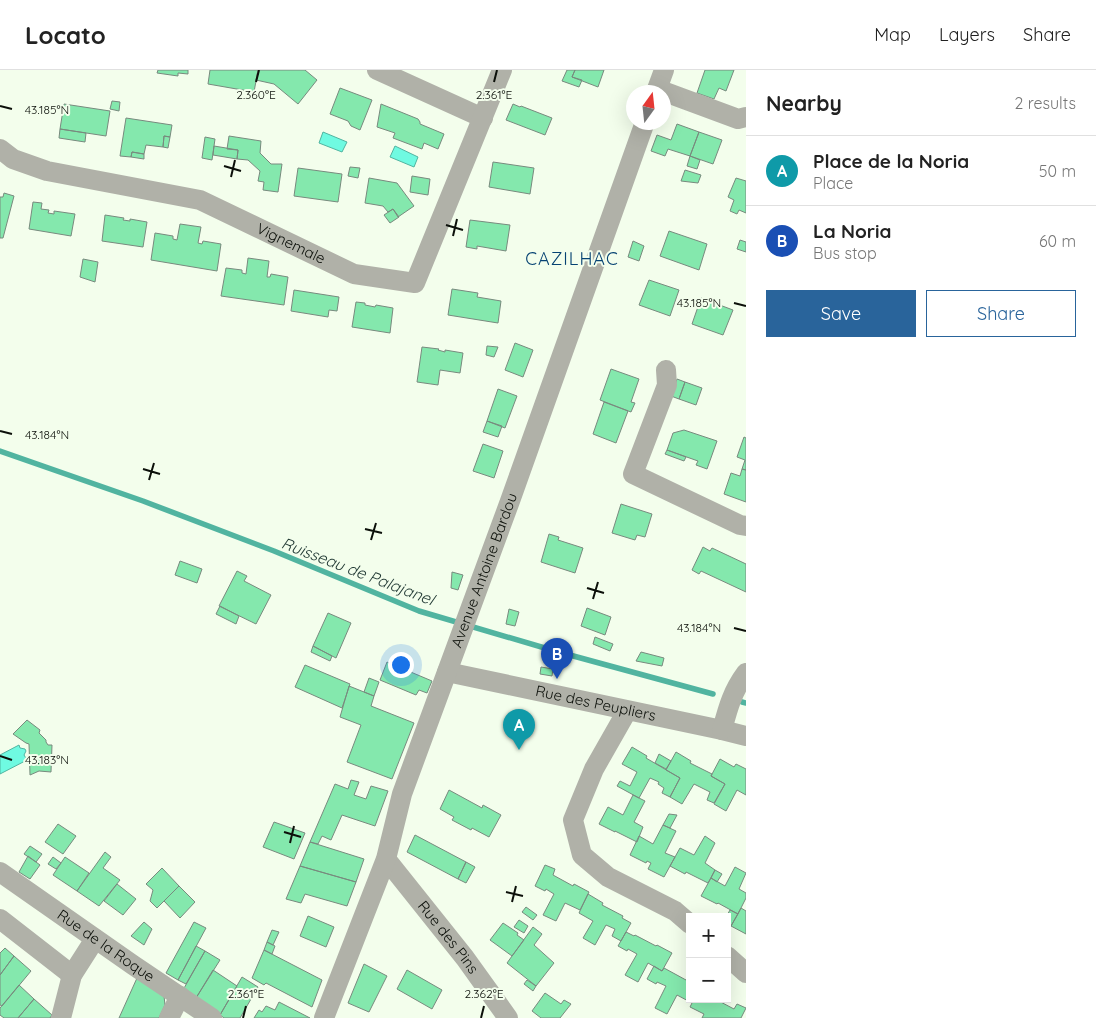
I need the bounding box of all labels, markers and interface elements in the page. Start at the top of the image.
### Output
text: Locato [25,20,106,50]
text: Map [874,23,911,46]
text: Layers [939,23,995,46]
text: Share [1023,23,1071,46]
north arrow [626,85,671,130]
text: 2.360°E [236,87,276,102]
text: 2.361°E [476,87,513,102]
text: Nearby [766,90,842,116]
text: 2 results [1014,93,1076,113]
text: 43.185°N [25,102,69,117]
text: Place de la Noria [813,149,969,173]
text: A [777,161,787,181]
text: 50 m [1039,161,1076,181]
text: Place [813,173,853,193]
street label: Vignemale [253,219,329,268]
text: La Noria [813,219,891,243]
text: B [777,231,787,251]
text: 60 m [1039,231,1076,251]
text: Bus stop [813,243,877,263]
district label: CAZILHAC [525,247,619,270]
button: Save [766,290,916,337]
button: Share [926,290,1076,337]
text: 43.185°N [677,295,721,310]
text: 43.184°N [25,427,69,442]
street label: Avenue Antoine Bardou [447,490,521,650]
water label: Ruisseau de Palajanel [279,533,439,610]
text: 43.184°N [677,620,721,635]
pin: B [541,638,573,679]
your location [388,652,414,678]
street label: Rue des Peupliers [534,681,658,725]
pin: A [503,709,535,750]
text: 43.183°N [25,752,69,767]
street label: Rue des Pins [414,897,483,977]
street label: Rue de la Roque [54,905,158,986]
map controls [686,913,731,1003]
button: + [686,913,731,958]
button: − [686,958,731,1003]
text: 2.361°E [228,986,265,1001]
text: 2.362°E [464,986,504,1001]

